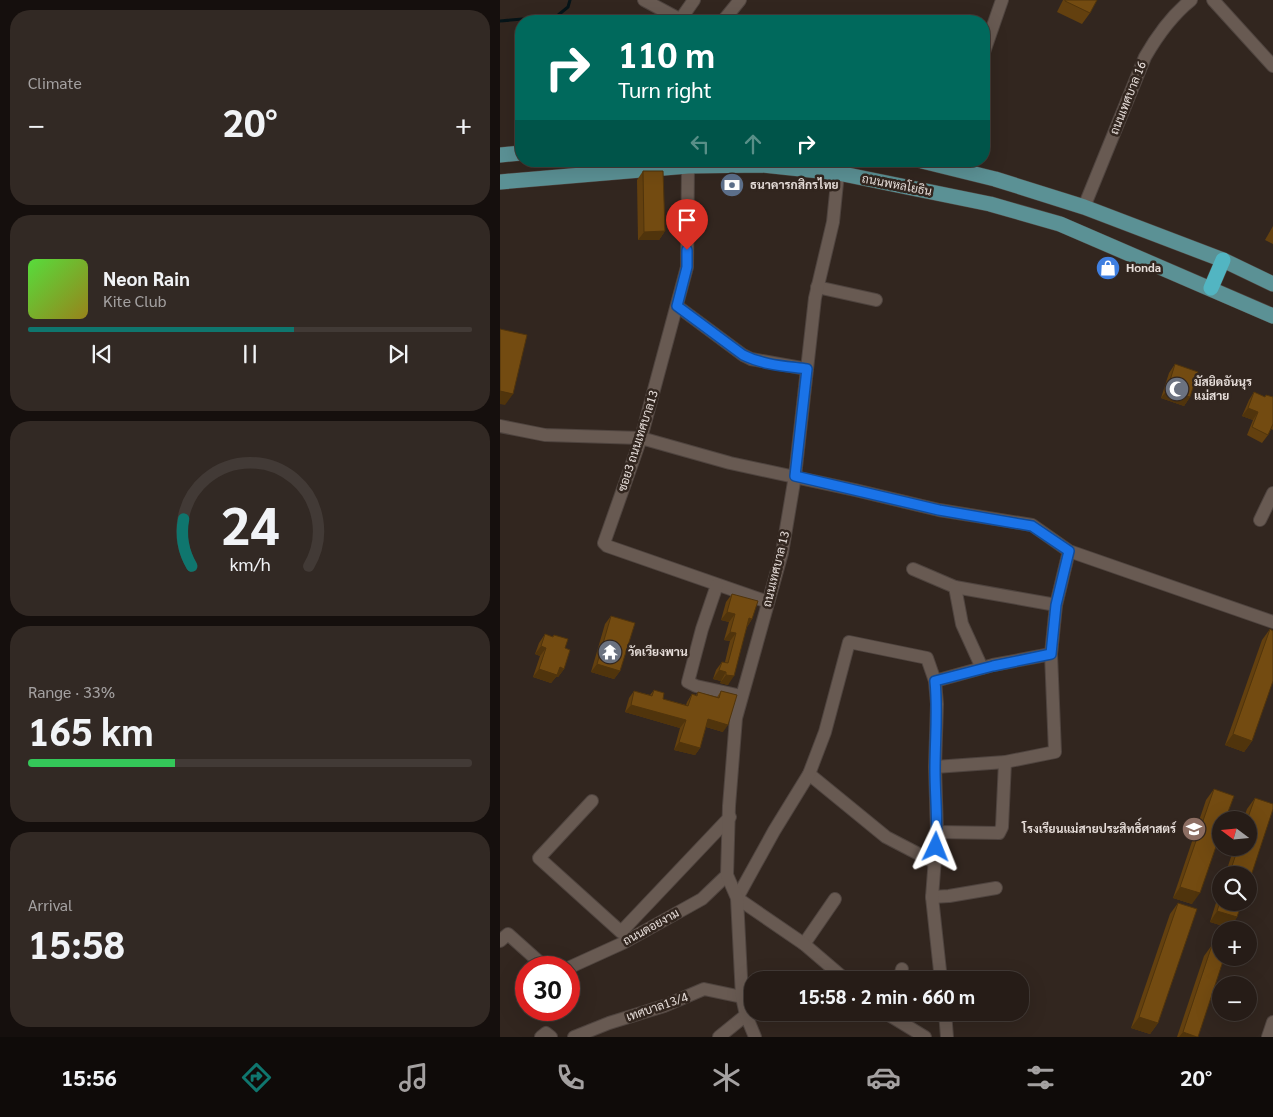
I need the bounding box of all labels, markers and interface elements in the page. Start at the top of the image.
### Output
text: 110 m [618,31,715,76]
icon: right [535,35,600,100]
street label: ถนนเทศบาล 16 [1105,58,1149,137]
text: Climate [28,72,82,93]
text: Turn right [618,75,712,103]
text: 20° [222,96,278,146]
text: − [28,104,45,140]
text: + [455,104,472,140]
icon: left [686,130,714,158]
icon: ahead [739,130,767,158]
icon: right [792,130,820,158]
street label: ถนนพหลโยธิน [861,169,934,199]
bank icon: ธนาคารกสิกรไทย [719,172,745,198]
place label: ธนาคารกสิกรไทย [750,176,839,192]
pin [666,199,708,250]
icon: arrive [673,206,701,234]
shop icon: Honda [1095,255,1121,281]
place label: Honda [1126,259,1161,275]
text: Neon Rain [103,266,190,290]
text: Kite Club [103,290,166,311]
icon: previous [88,340,116,368]
icon: pause [236,340,264,368]
icon: next [384,340,412,368]
place label: มัสยิดอันนุร แม่สาย [1194,373,1252,403]
mosque icon: มัสยิดอันนุร แม่สาย [1164,376,1190,402]
street label: ซอย3 ถนนเทศบาล13 [613,388,661,493]
text: 24 [221,489,279,557]
street label: ถนนเทศบาล 13 [758,529,792,608]
text: km/h [229,552,271,575]
temple icon: วัดเวียงพาน [597,639,623,665]
place label: วัดเวียงพาน [628,643,688,659]
text: Range · 33% [28,681,115,702]
text: 165 km [28,705,154,755]
north arrow [1212,811,1258,856]
map controls [1212,811,1257,1021]
school or university icon: โรงเรียนแม่สายประสิทธิ์ศาสตร์ [1181,816,1207,842]
place label: โรงเรียนแม่สายประสิทธิ์ศาสตร์ [1021,817,1177,836]
position arrow [909,820,961,872]
button: search [1212,866,1257,911]
text: Arrival [28,894,73,915]
street label: ถนนดอยงาม [620,904,681,948]
text: 15:58 [28,918,125,968]
button: + [1212,921,1257,966]
speed limit sign: 30 [515,956,580,1021]
button: − [1212,976,1257,1021]
text: 15:58 · 2 min · 660 m [798,984,975,1008]
street label: เทศบาล13/4 [624,988,690,1024]
icon: directions [239,1060,274,1095]
icon: music [396,1060,431,1095]
icon: phone [553,1060,588,1095]
icon: climate [709,1060,744,1095]
icon: car [866,1060,901,1095]
icon: filters [1023,1060,1058,1095]
text: 15:56 [61,1063,117,1091]
text: 20° [1180,1063,1212,1091]

